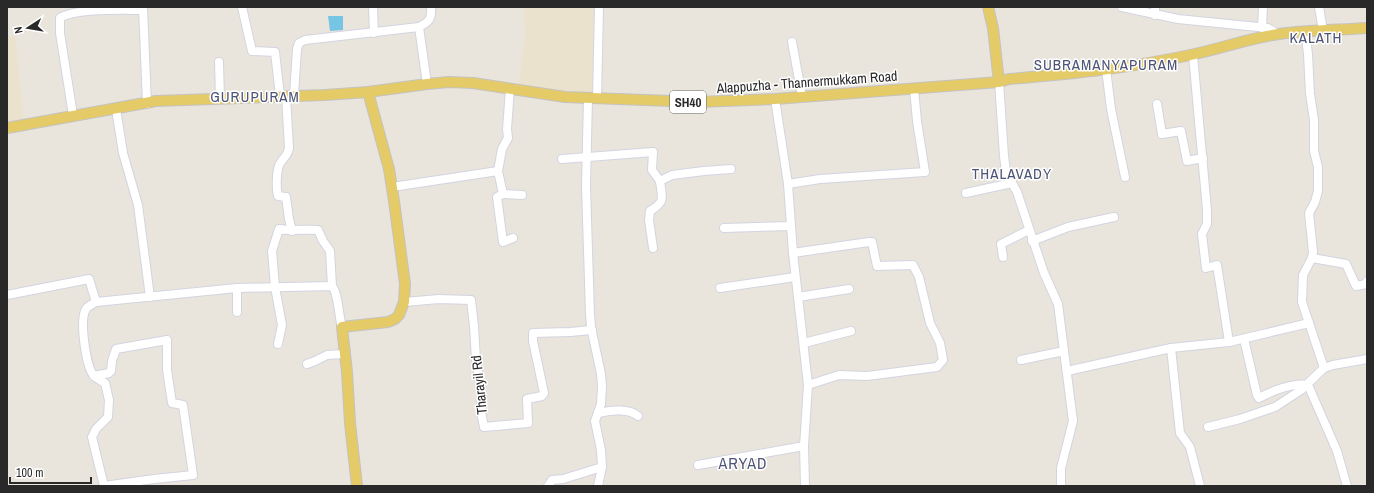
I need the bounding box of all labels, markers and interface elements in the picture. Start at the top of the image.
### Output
north arrow [8,8,48,48]
text: N [11,25,26,35]
district label: KALATH [1290,27,1342,48]
district label: SUBRAMANYAPURAM [1034,54,1178,75]
street label: Alappuzha - Thannermukkam Road [715,67,898,97]
district label: GURUPURAM [210,86,300,107]
road number: SH40 [670,91,706,113]
district label: THALAVADY [972,163,1052,184]
street label: Tharayil Rd [467,355,491,415]
district label: ARYAD [717,452,768,474]
scale bar [10,459,91,485]
text: 100 m [16,465,43,481]

